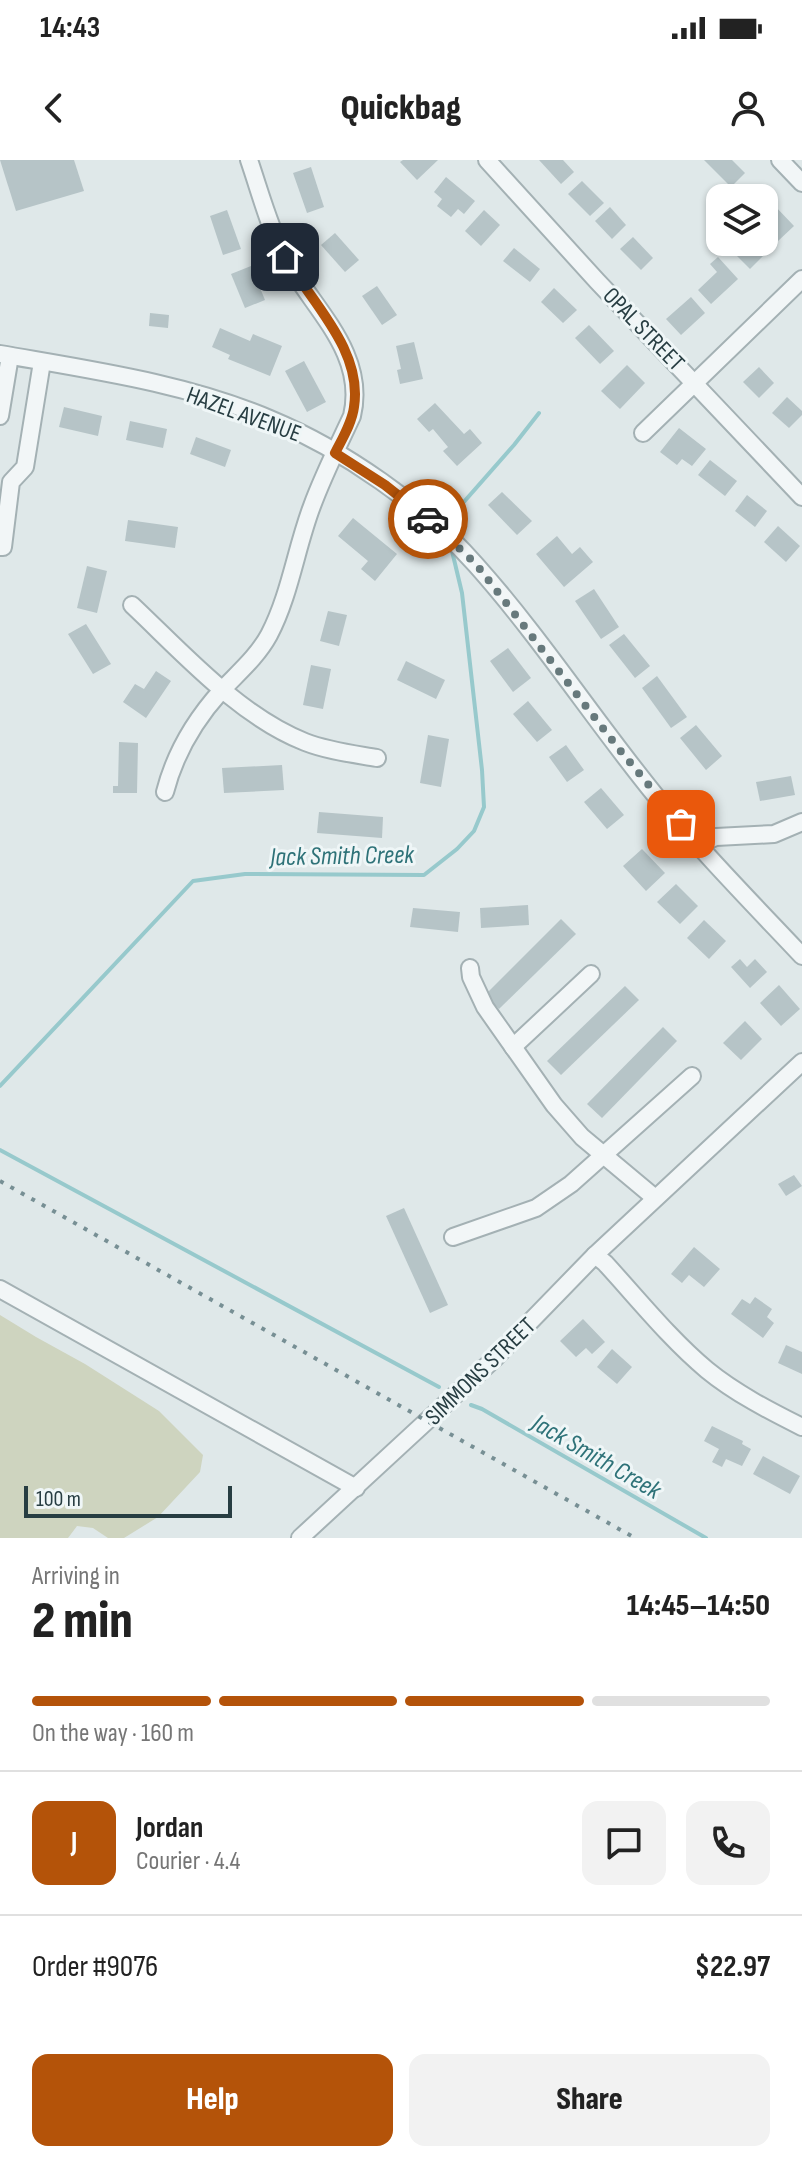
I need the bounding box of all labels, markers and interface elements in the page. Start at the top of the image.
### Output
text: 14:43 [40,10,100,46]
icon: back [32,86,76,130]
icon: person [726,86,770,130]
text: Quickbag [341,87,461,130]
map controls [706,184,778,256]
button: layers [706,184,778,256]
pin [251,223,319,291]
icon: home [263,235,307,279]
street label: OPAL STREET [597,282,691,377]
street label: HAZEL AVENUE [183,380,305,449]
courier [388,479,468,559]
icon: car [406,497,450,541]
pin [647,790,715,858]
icon: bag [659,802,703,846]
water label: Jack Smith Creek [268,840,415,873]
street label: SIMMONS STREET [419,1311,542,1431]
water label: Jack Smith Creek [525,1407,667,1507]
scale bar [24,1482,232,1518]
text: 100 m [36,1486,81,1513]
text: Arriving in [32,1561,120,1592]
text: 14:45–14:50 [627,1588,770,1624]
text: 2 min [32,1590,133,1653]
text: On the way · 160 m [32,1718,194,1749]
button: chat [582,1801,666,1885]
button: phone [686,1801,770,1885]
text: Jordan [136,1810,203,1846]
text: J [71,1825,77,1861]
text: Courier · 4.4 [136,1846,240,1877]
text: Order #9076 [32,1949,158,1985]
text: $22.97 [695,1949,770,1985]
button: Help [32,2054,393,2146]
button: Share [409,2054,770,2146]

